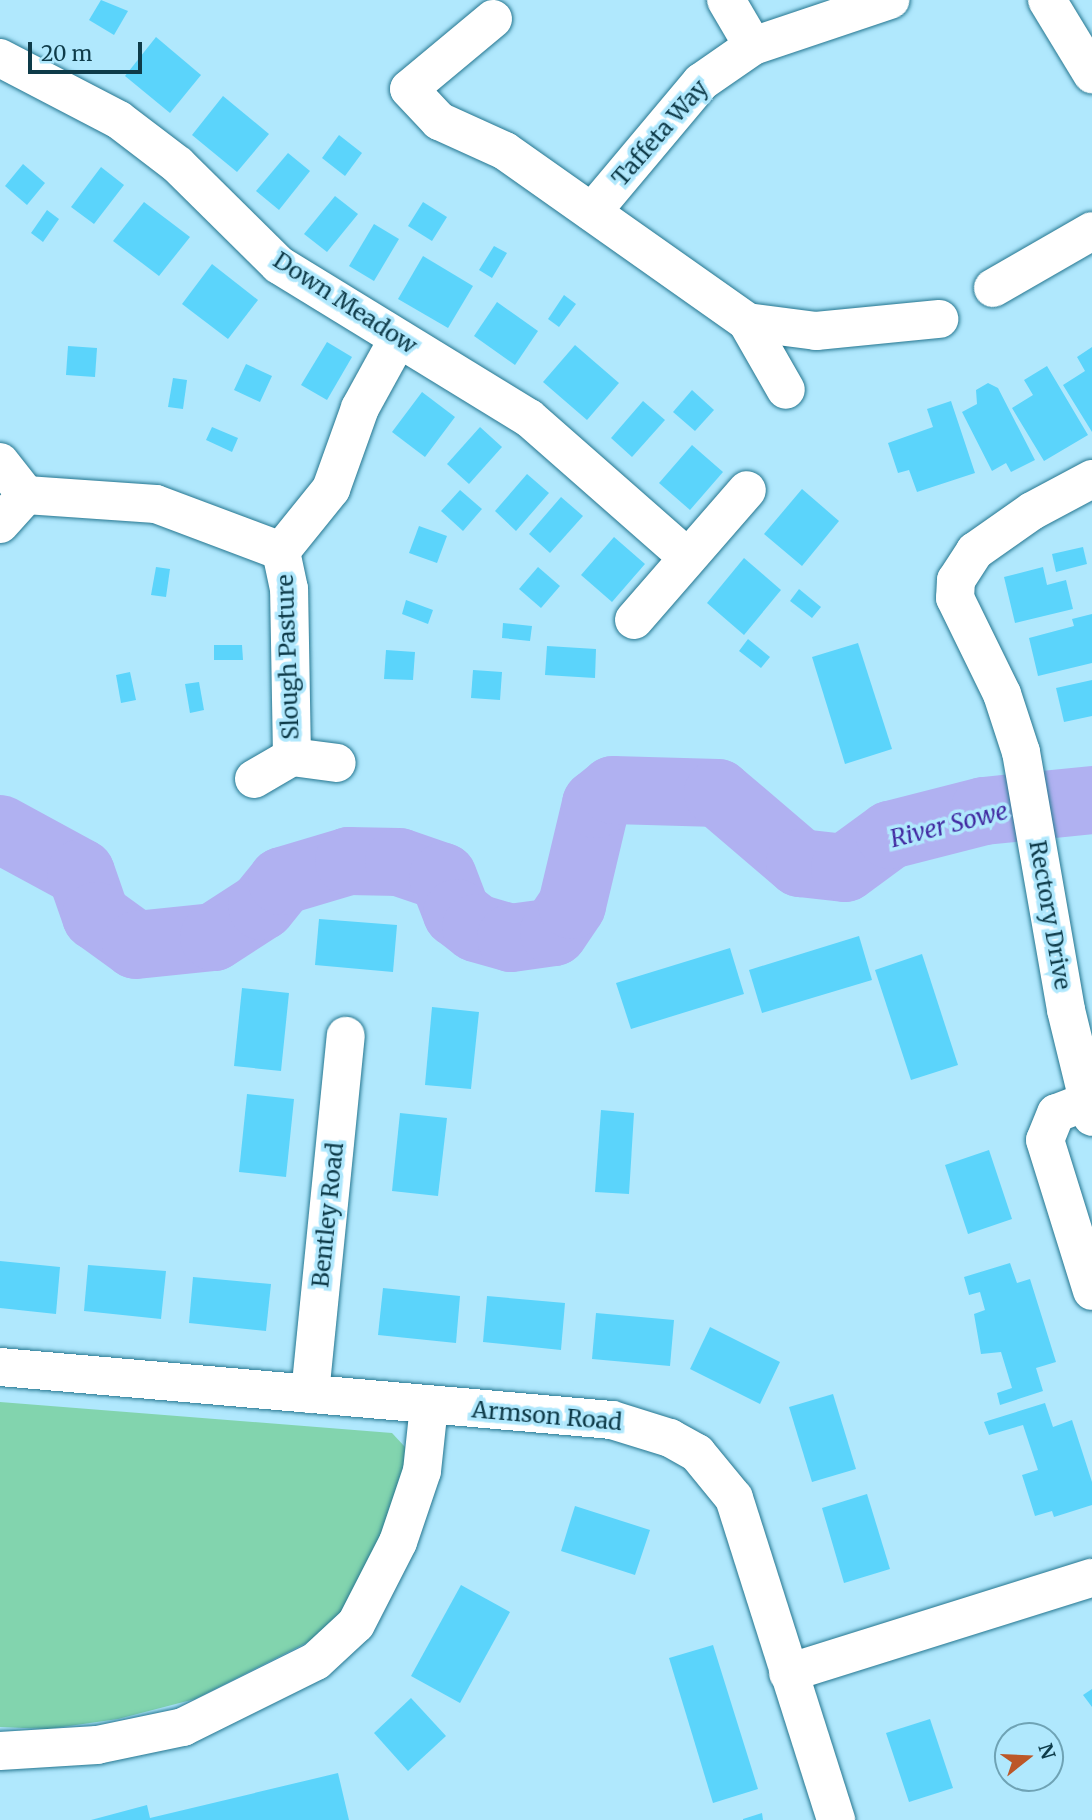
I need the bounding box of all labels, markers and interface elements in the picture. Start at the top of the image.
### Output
scale bar [32,28,145,72]
text: 20 m [41,40,92,67]
street label: Taffeta Way [606,74,714,192]
street label: Down Meadow [268,246,422,360]
street label: Slough Pasture [271,574,305,740]
water label: River Sowe [887,796,1011,854]
street label: Rectory Drive [1023,838,1077,992]
street label: Bentley Road [307,1141,349,1289]
street label: Armson Road [471,1396,623,1436]
north arrow [994,1722,1064,1792]
text: N [1033,1740,1061,1762]

